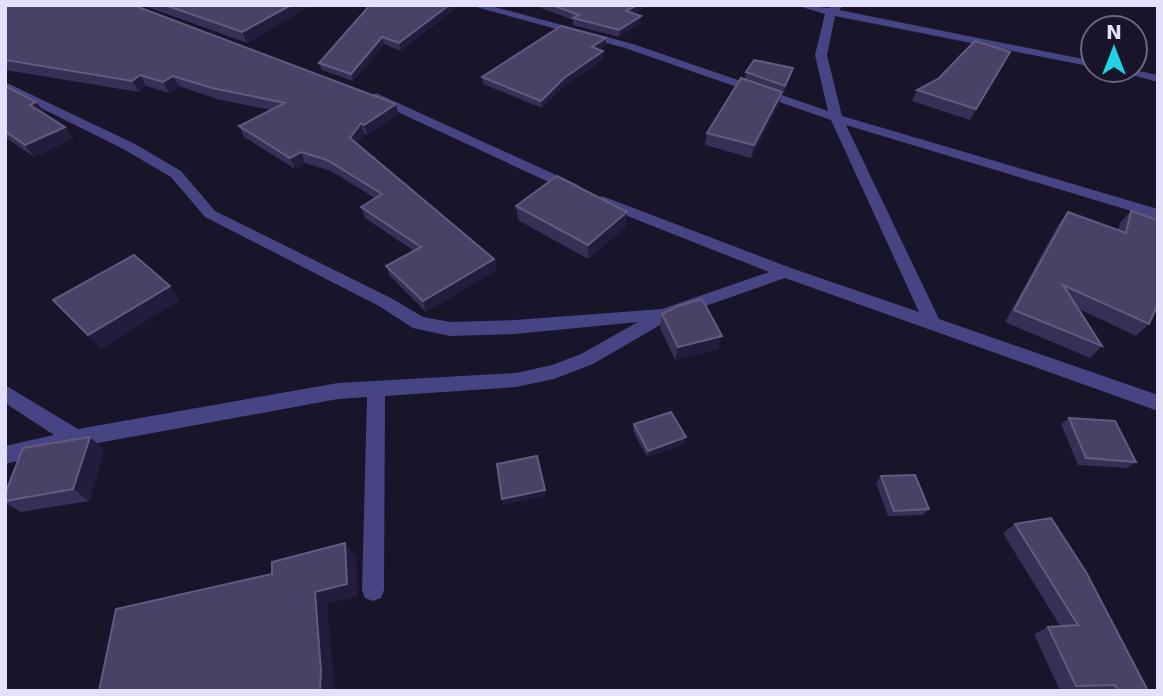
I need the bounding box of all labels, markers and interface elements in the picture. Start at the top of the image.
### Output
north arrow [1079,14,1149,84]
text: N [1106,21,1122,43]

